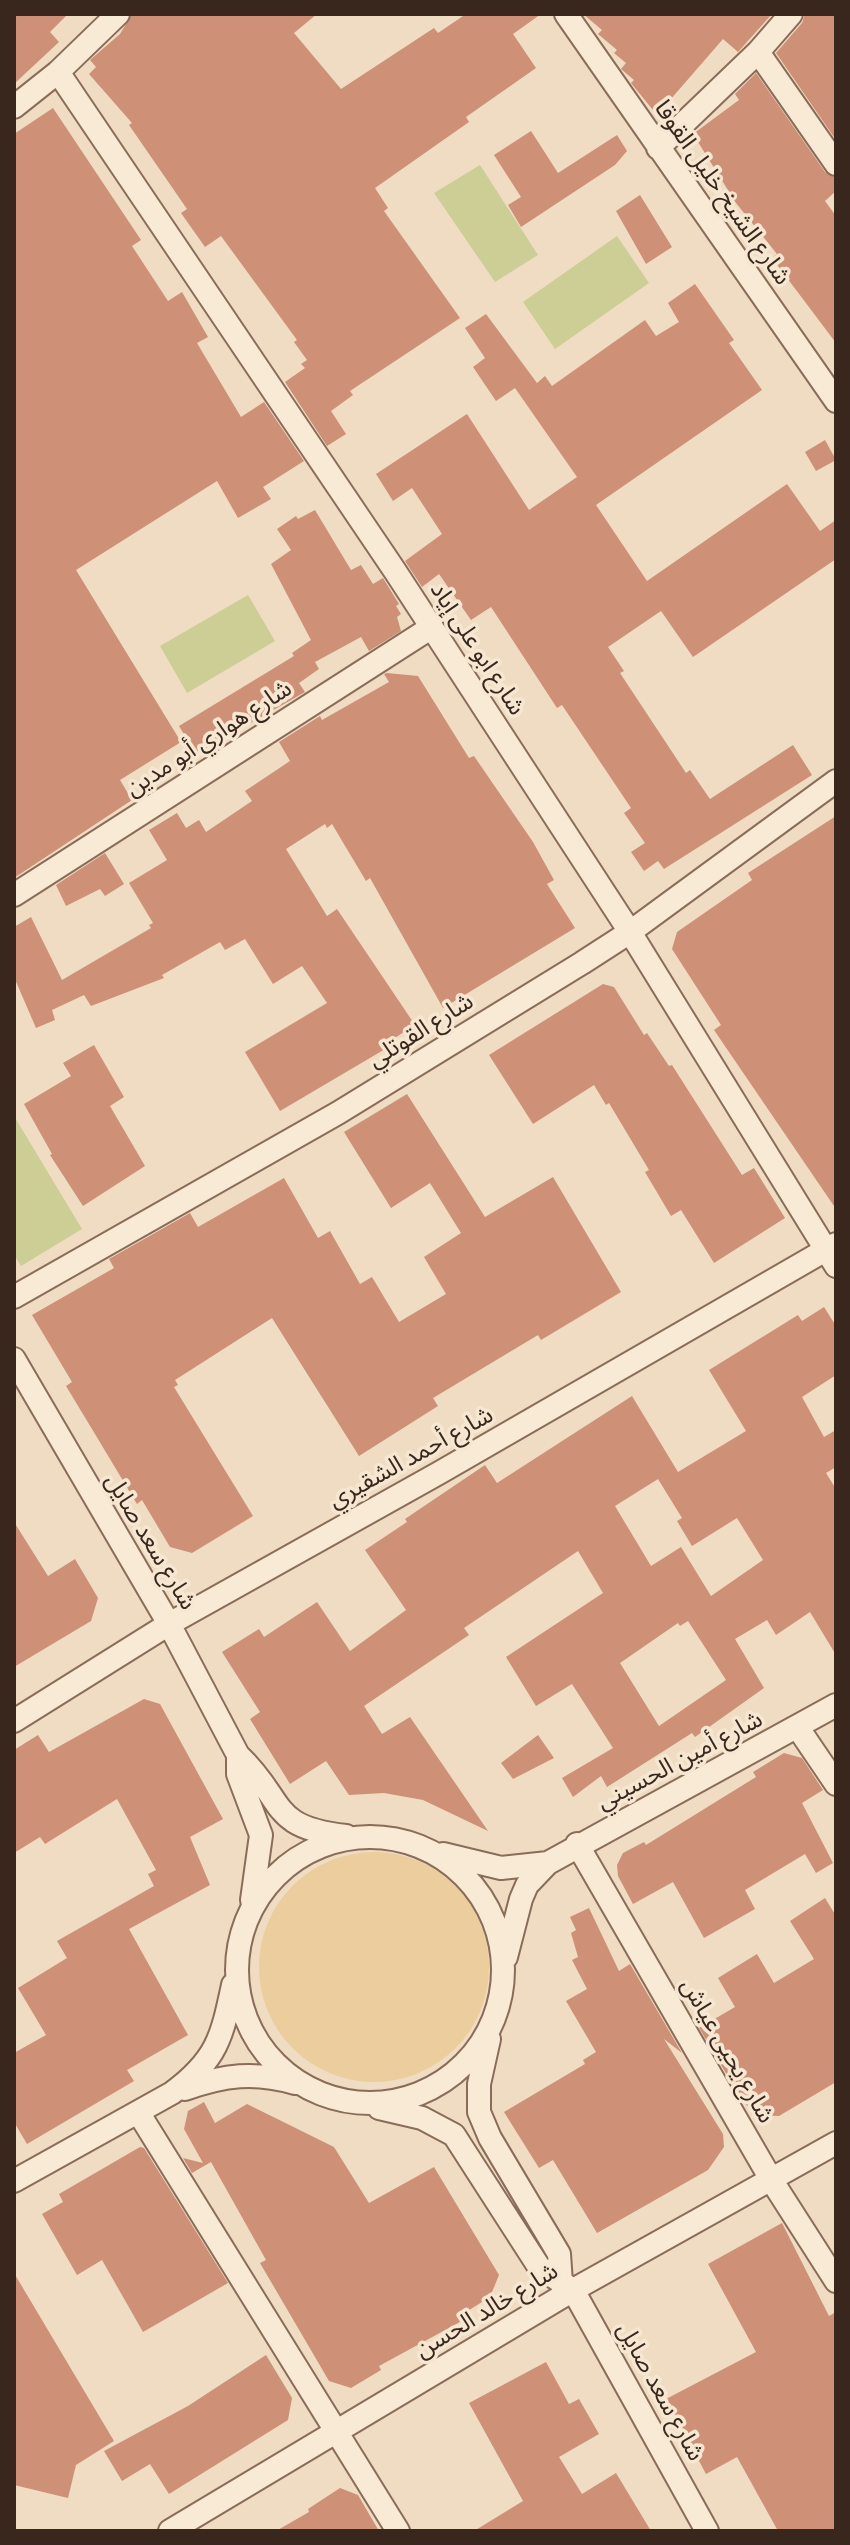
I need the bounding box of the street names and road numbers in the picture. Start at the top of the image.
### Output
street label: شارع الشيخ خليل القوقا [647,95,797,291]
street label: شارع ابو على إياد [423,577,531,721]
street label: شارع هواري أبو مدين [120,674,298,804]
street label: شارع القوتلي [363,987,479,1075]
street label: شارع أحمد الشقيري [324,1401,498,1515]
street label: شارع سعد صايل [98,1469,202,1615]
street label: شارع أمين الحسيني [592,1705,768,1817]
street label: شارع يحيى عياش [674,1973,780,2129]
street label: شارع خالد الحسن [410,2257,564,2365]
street label: شارع سعد صايل [610,2318,710,2466]

